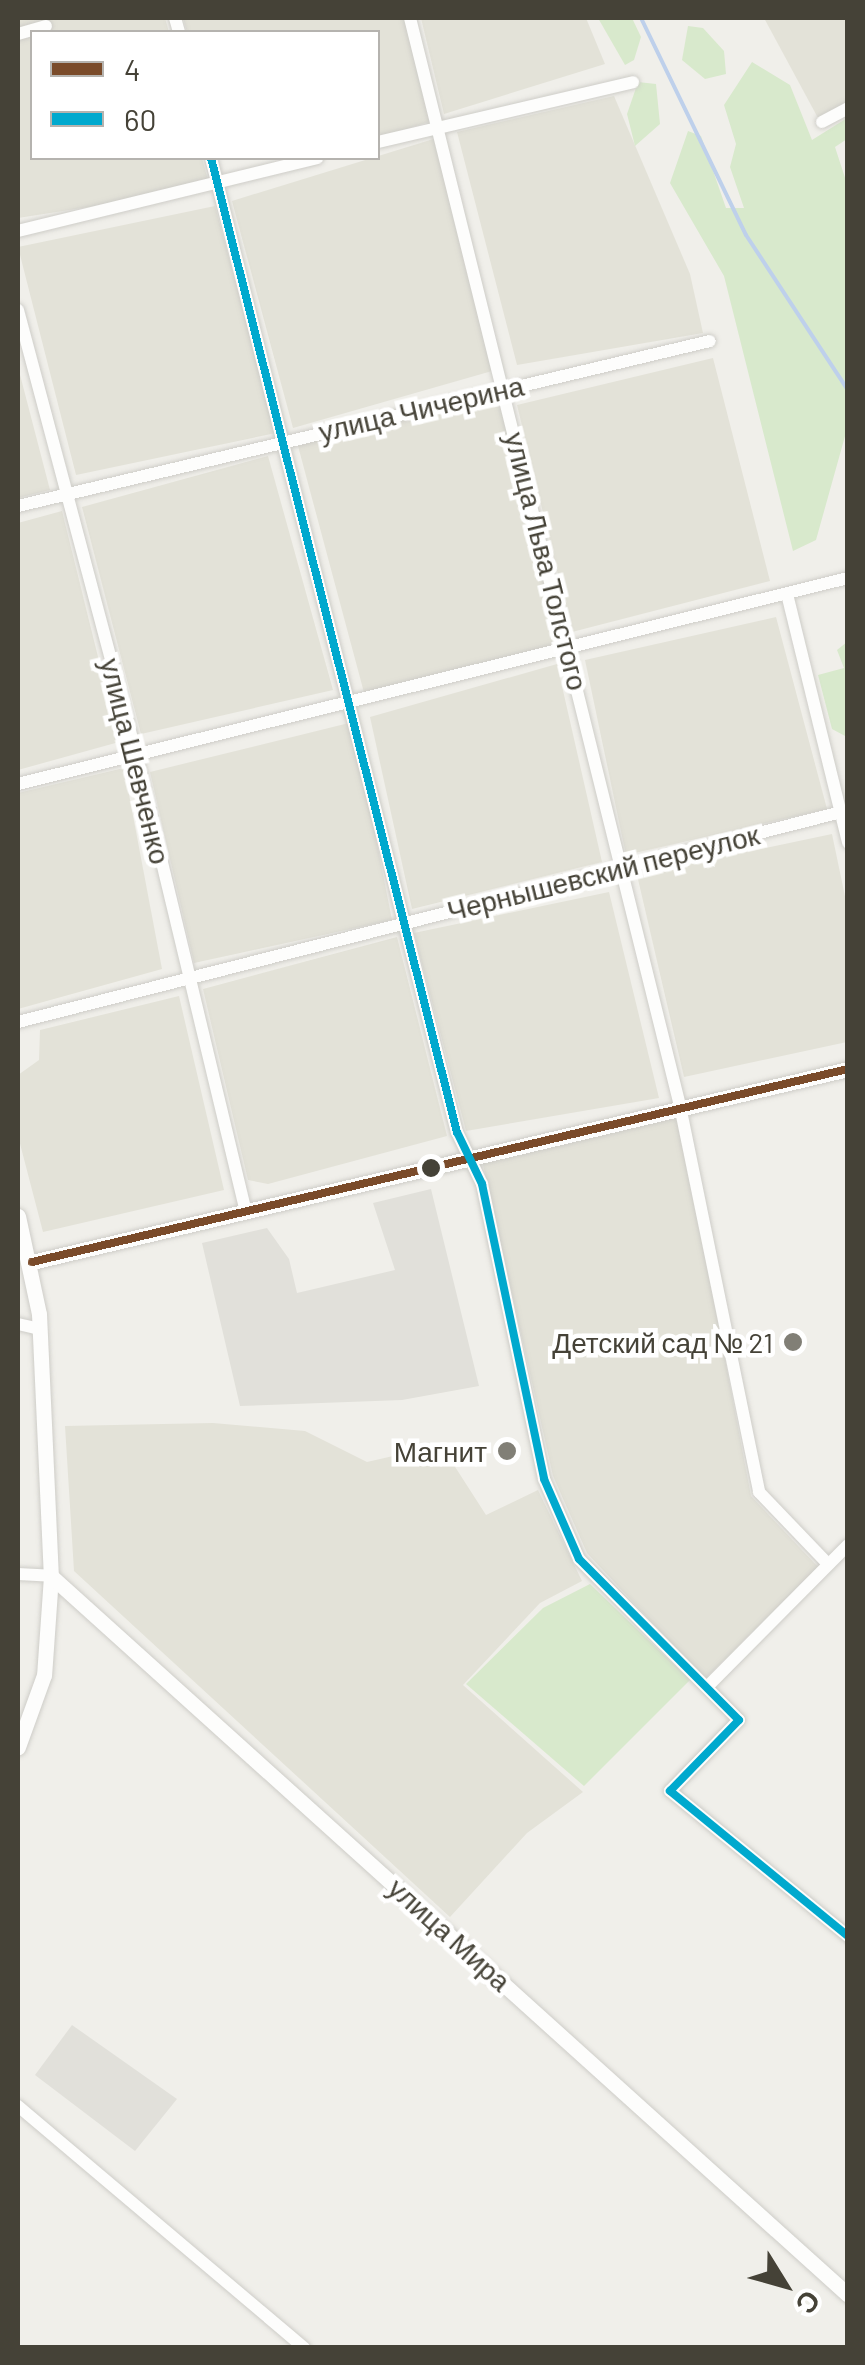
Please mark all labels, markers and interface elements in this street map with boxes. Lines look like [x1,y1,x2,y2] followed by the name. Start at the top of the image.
[30,30,380,160] legend
[124,51,141,87] text: 4
[124,101,156,137] text: 60
[315,368,527,448] street label: улица Чичерина
[499,429,595,693] street label: улица Льва Толстого
[94,654,178,868] street label: улица Шевченко
[443,817,763,927] street label: Чернышевский переулок
[421,1158,441,1178] unlabelled marker
[552,1325,773,1359] place label: Детский сад № 21
[782,1331,804,1353] marker: Детский сад № 21
[394,1434,487,1468] place label: Магнит
[496,1440,518,1462] marker: Магнит
[382,1870,518,1998] street label: улица Мира
[735,2235,835,2335] north arrow
[789,2285,829,2321] text: С

